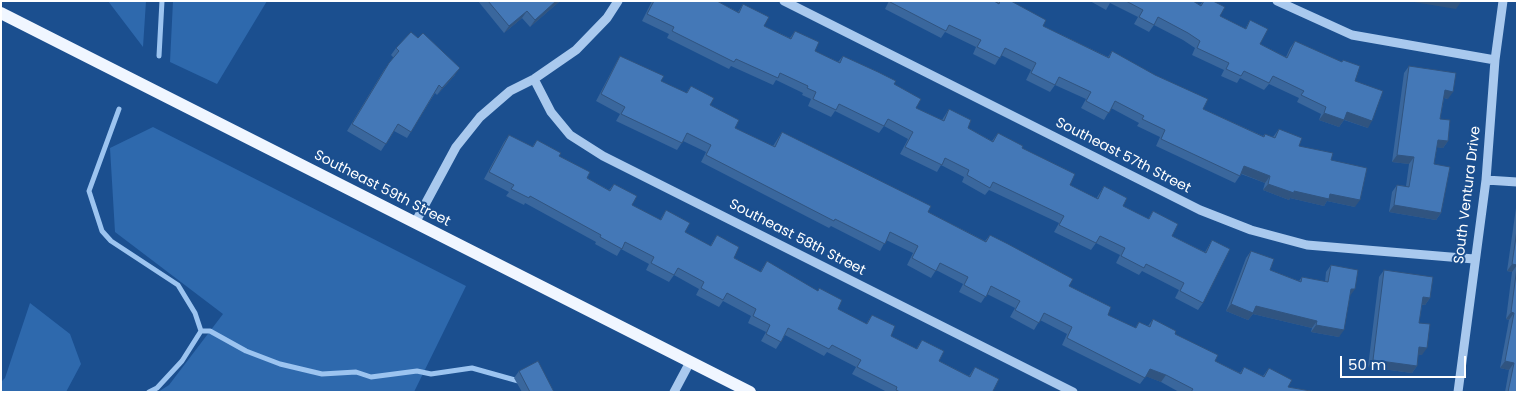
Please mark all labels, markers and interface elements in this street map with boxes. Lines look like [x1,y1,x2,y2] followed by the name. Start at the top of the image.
[1052,115,1194,197] street label: Southeast 57th Street
[1451,125,1485,265] street label: South Ventura Drive
[311,147,453,231] street label: Southeast 59th Street
[726,196,868,280] street label: Southeast 58th Street
[1343,346,1469,378] scale bar
[1348,354,1386,375] text: 50 m

